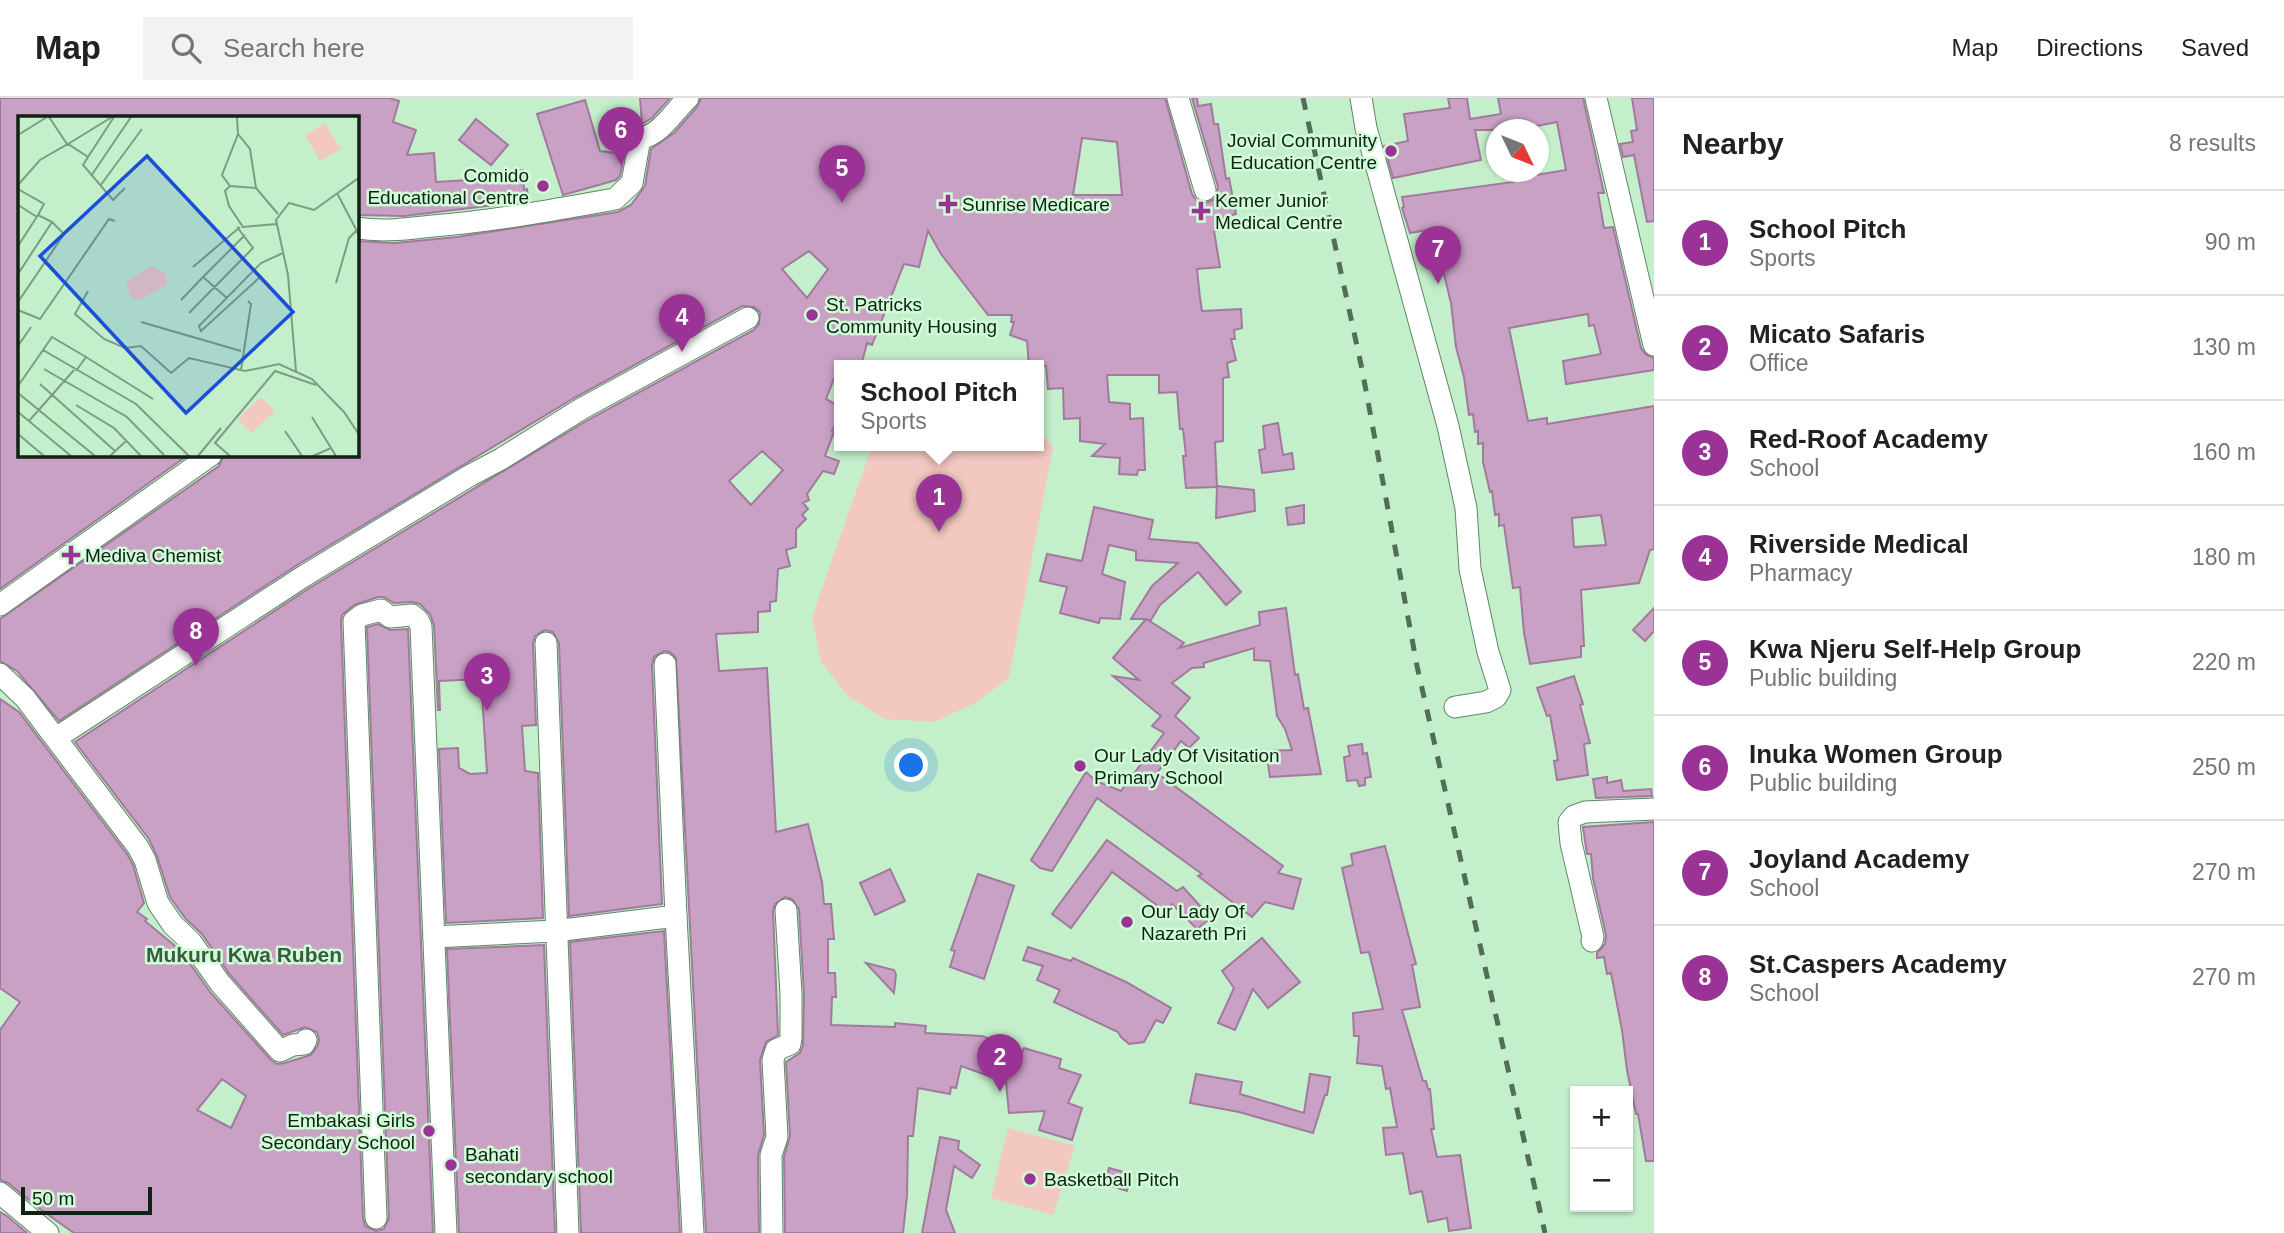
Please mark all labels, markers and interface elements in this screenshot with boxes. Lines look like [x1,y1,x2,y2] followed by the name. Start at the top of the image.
[143,17,633,80] search box
[35,29,101,66] text: Map
[167,29,205,67] icon: search
[223,33,365,63] text: Search here
[1952,34,1998,61] text: Map
[2036,34,2143,61] text: Directions
[2181,34,2249,61] text: Saved
[598,107,644,165] pin: 6
[18,116,359,457] inset map
[1486,119,1549,182] north arrow
[1682,127,1784,160] text: Nearby
[1227,130,1377,173] place label: Jovial Community Education Centre
[2169,130,2256,156] text: 8 results
[1383,143,1399,159] marker: Jovial Community Education Centre
[819,145,865,203] pin: 5
[367,165,529,208] place label: Comido Educational Centre
[535,178,551,194] marker: Comido Educational Centre
[1215,190,1343,233] place label: Kemer Junior Medical Centre
[962,194,1110,215] place label: Sunrise Medicare
[940,196,956,212] marker: Sunrise Medicare
[1193,203,1209,219] marker: Kemer Junior Medical Centre
[1749,214,1906,244] text: School Pitch
[1415,226,1461,284] pin: 7
[1699,229,1711,255] text: 1
[2205,229,2256,255] text: 90 m
[1749,245,1815,271] text: Sports
[659,294,705,352] pin: 4
[826,294,997,337] place label: St. Patricks Community Housing
[804,307,820,323] marker: St. Patricks Community Housing
[1749,319,1925,349] text: Micato Safaris
[1699,334,1711,360] text: 2
[2192,334,2256,360] text: 130 m
[1749,350,1809,376] text: Office
[834,360,1044,451] popup
[860,377,1018,407] text: School Pitch
[860,408,927,434] text: Sports
[1749,424,1988,454] text: Red-Roof Academy
[1699,439,1711,465] text: 3
[2192,439,2256,465] text: 160 m
[1749,455,1819,481] text: School
[916,474,962,532] pin: 1
[1749,529,1969,559] text: Riverside Medical
[1699,544,1711,570] text: 4
[2192,544,2256,570] text: 180 m
[85,545,222,566] place label: Mediva Chemist
[63,547,79,563] marker: Mediva Chemist
[1749,560,1853,586] text: Pharmacy
[173,608,219,666] pin: 8
[1749,634,2081,664] text: Kwa Njeru Self-Help Group
[1699,649,1711,675] text: 5
[2192,649,2256,675] text: 220 m
[464,653,510,711] pin: 3
[1749,665,1897,691] text: Public building
[1749,739,2003,769] text: Inuka Women Group
[1094,745,1280,788] place label: Our Lady Of Visitation Primary School
[894,748,928,782] your location
[1699,754,1711,780] text: 6
[2192,754,2256,780] text: 250 m
[1072,758,1088,774] marker: Our Lady Of Visitation Primary School
[1749,770,1897,796] text: Public building
[1749,844,1969,874] text: Joyland Academy
[1699,859,1711,885] text: 7
[2192,859,2256,885] text: 270 m
[1749,875,1819,901] text: School
[1141,901,1247,944] place label: Our Lady Of Nazareth Pri
[1119,914,1135,930] marker: Our Lady Of Nazareth Pri
[146,943,342,966] district label: Mukuru Kwa Ruben
[1749,949,2007,979] text: St.Caspers Academy
[1699,964,1711,990] text: 8
[2192,964,2256,990] text: 270 m
[1749,980,1819,1006] text: School
[977,1034,1023,1092] pin: 2
[1570,1086,1633,1212] map controls
[1570,1086,1633,1149] button: +
[261,1110,415,1153] place label: Embakasi Girls Secondary School
[421,1123,437,1139] marker: Embakasi Girls Secondary School
[465,1144,613,1187] place label: Bahati secondary school
[1570,1149,1633,1212] button: −
[443,1157,459,1173] marker: Bahati secondary school
[1044,1169,1179,1190] place label: Basketball Pitch
[1022,1171,1038,1187] marker: Basketball Pitch
[21,1184,152,1216] scale bar
[32,1188,74,1209] text: 50 m

